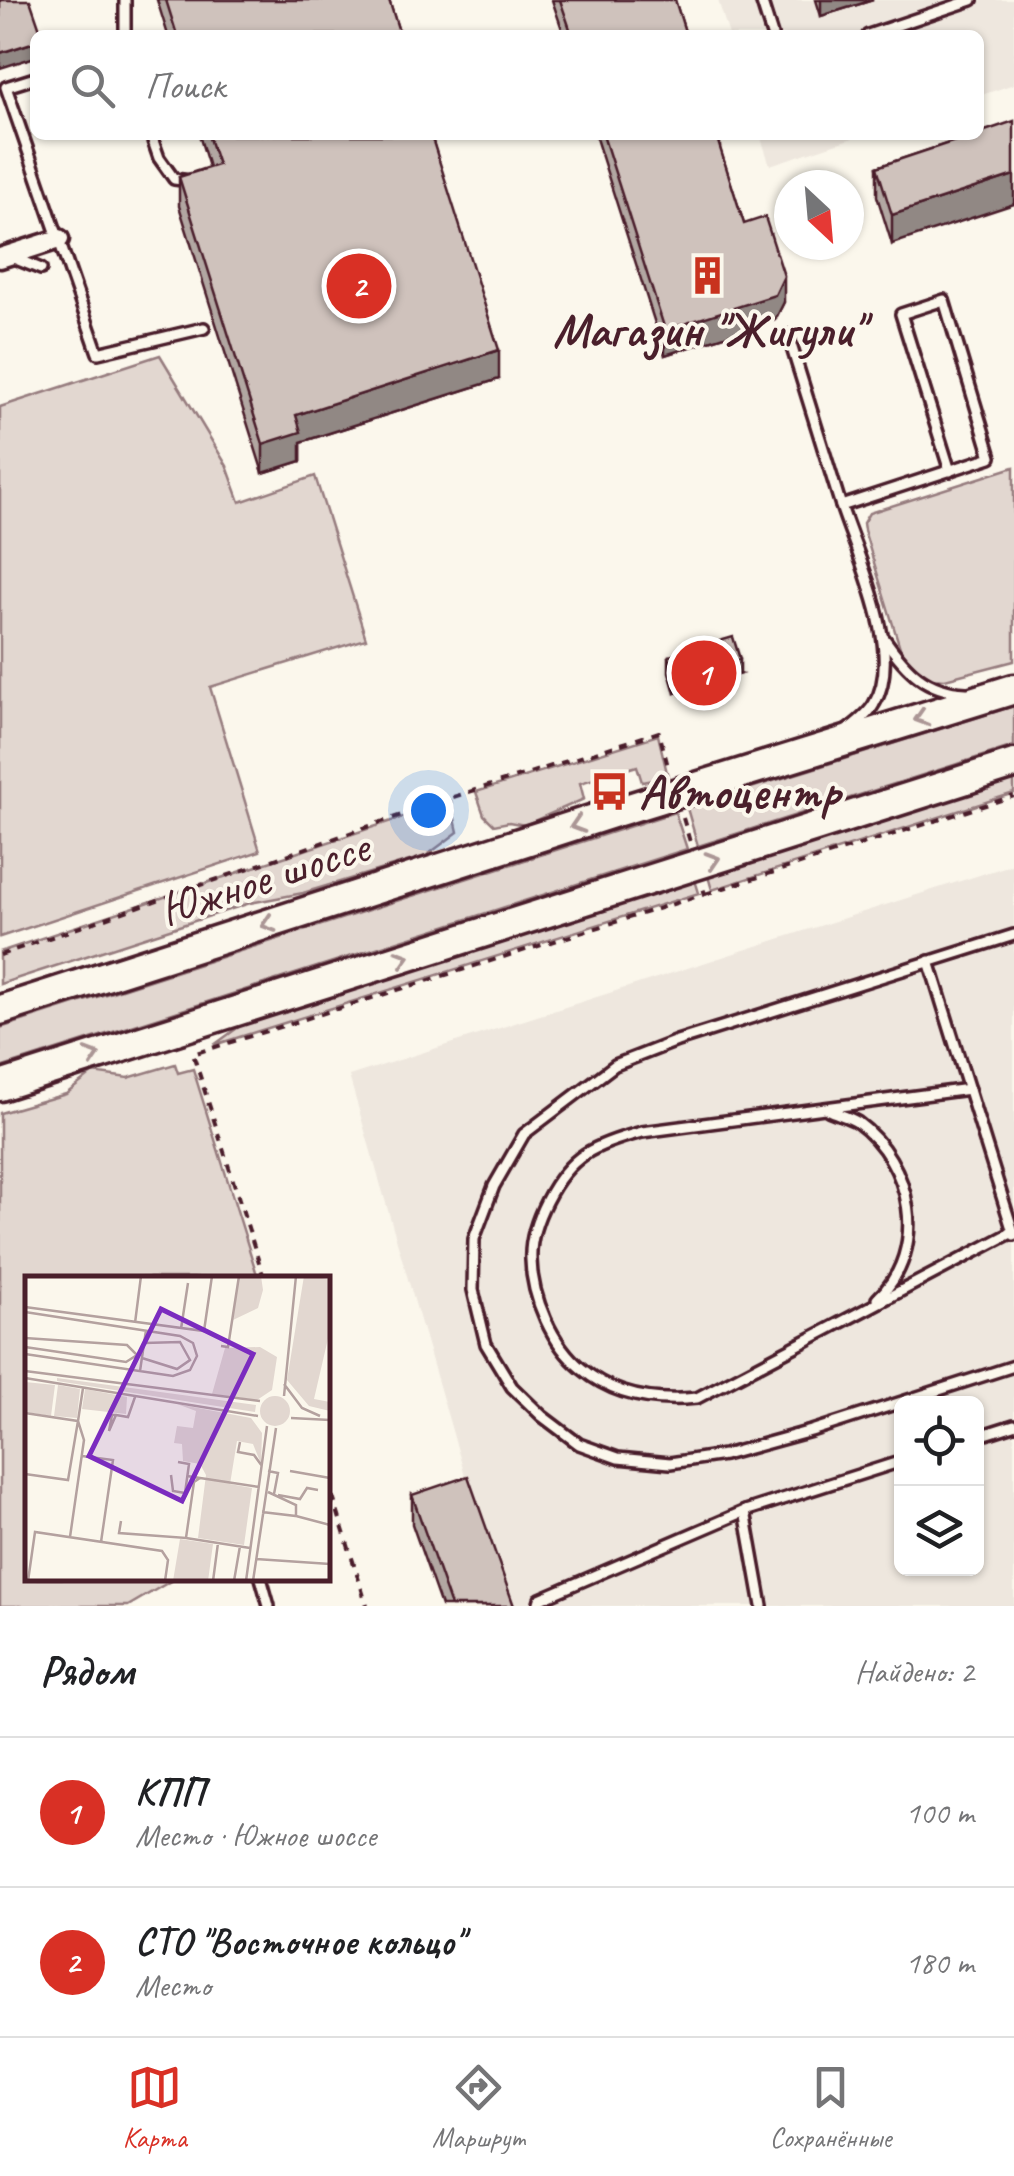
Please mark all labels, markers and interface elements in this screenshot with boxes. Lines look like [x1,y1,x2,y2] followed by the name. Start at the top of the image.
[30,30,984,140] search box
[65,58,120,113] icon: search
[145,62,225,109] text: Поиск
[774,170,864,260] north arrow
[326,248,392,324] pin: 2
[687,254,729,296] building icon: Магазин "Жигули"
[553,300,874,361] place label: Магазин "Жигули"
[672,636,736,710] pin: 1
[913,706,930,727] one-way arrow
[639,762,843,822] place label: Автоцентр
[588,771,630,813] bus stop icon: Автоцентр
[403,785,454,836] your location
[570,813,587,833] one-way arrow
[152,815,379,940] street label: Южное шоссе
[703,851,720,872] one-way arrow
[260,912,277,933] one-way arrow
[393,949,410,970] one-way arrow
[84,1047,101,1068] one-way arrow
[25,1276,330,1581] inset map
[894,1396,984,1576] map controls
[894,1396,984,1486] button: locate
[894,1486,984,1576] button: layers
[40,1645,134,1698] text: Рядом
[855,1651,974,1692] text: Найдено: 2
[135,1768,205,1815] text: КПП
[65,1792,80,1833] text: 1
[905,1792,974,1833] text: 100 m
[135,1815,376,1856] text: Место · Южное шоссе
[135,1918,463,1965] text: СТО "Восточное кольцо"
[65,1942,80,1983] text: 2
[905,1942,974,1983] text: 180 m
[135,1965,211,2006] text: Место
[123,2060,187,2155] tab: Карта
[432,2060,524,2155] tab: Маршрут
[770,2060,891,2155] tab: Сохранённые

